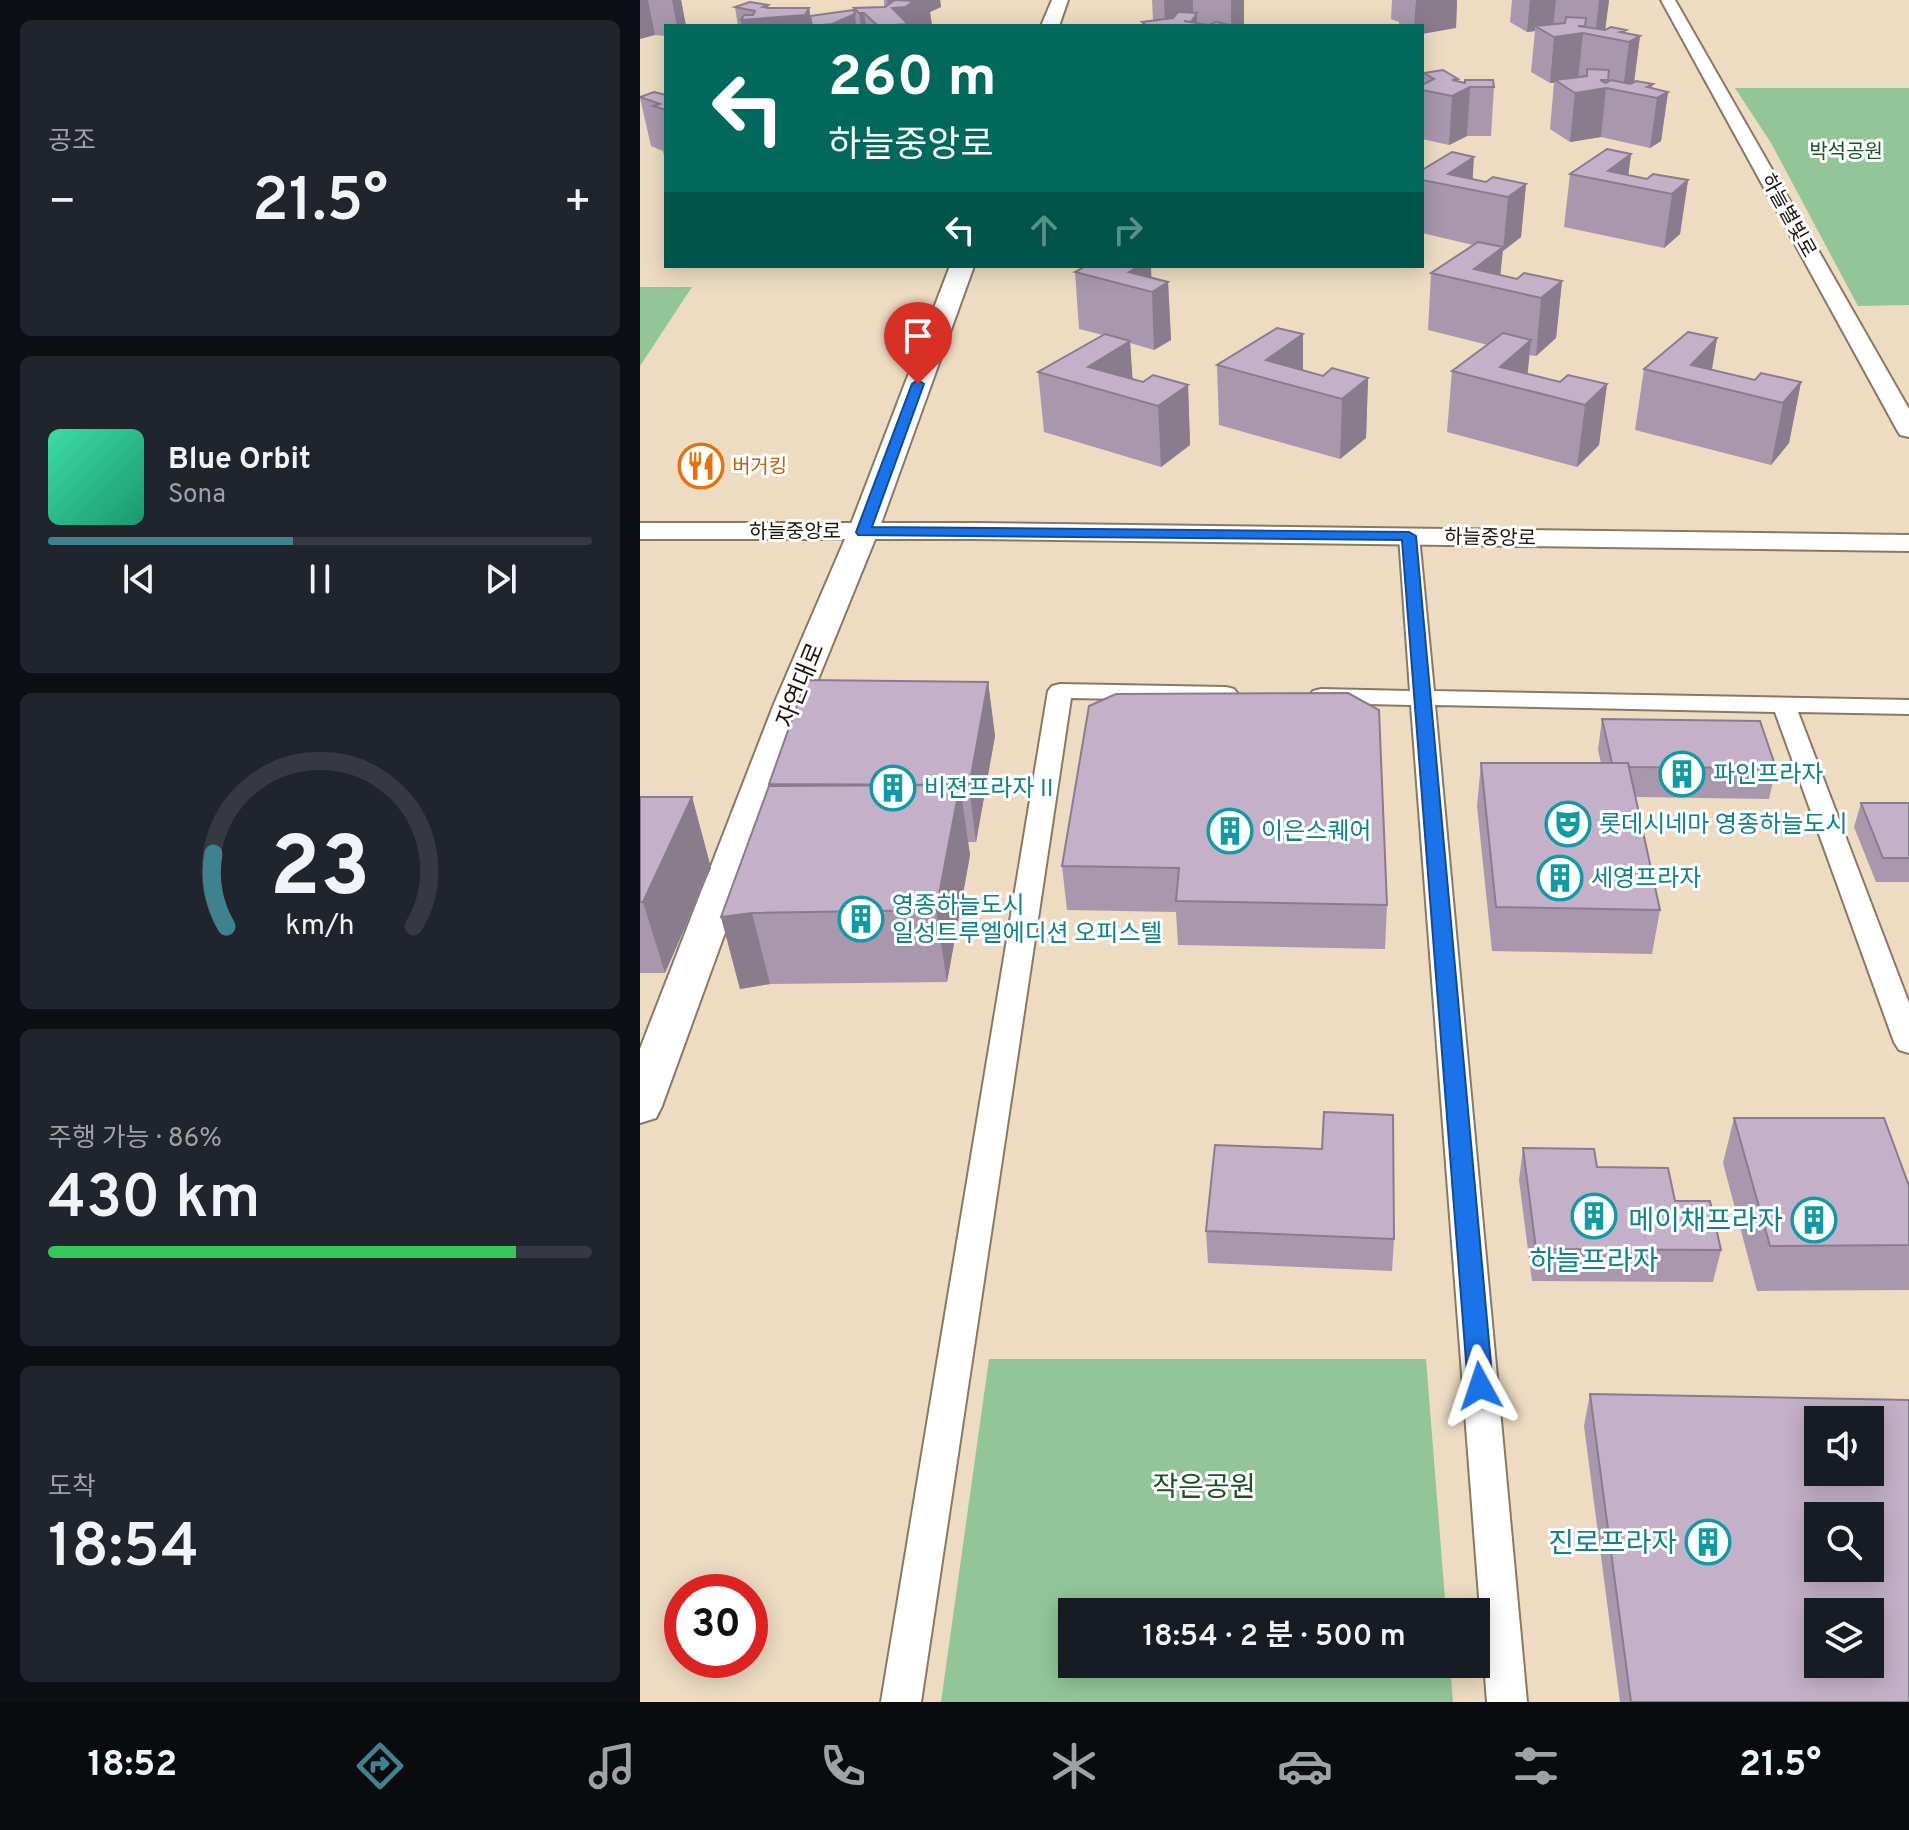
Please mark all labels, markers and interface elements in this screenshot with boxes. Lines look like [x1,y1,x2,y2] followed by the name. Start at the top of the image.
[828,45,997,115] text: 260 m
[696,56,800,160] icon: left
[828,124,994,170] text: 하늘중앙로
[48,126,96,159] text: 공조
[1809,140,1883,166] park label: 박석공원
[252,166,388,242] text: 21.5°
[1754,169,1821,263] street label: 하늘별빛로
[48,176,76,232] text: −
[564,176,592,232] text: +
[938,208,982,252] icon: left
[1022,208,1066,252] icon: ahead
[1106,208,1150,252] icon: right
[884,302,952,384] pin
[896,314,940,358] icon: arrive
[168,442,311,479] text: Blue Orbit
[677,442,725,490] restaurant icon: 버거킹
[732,455,787,481] place label: 버거킹
[168,479,226,512] text: Sona
[749,520,841,546] street label: 하늘중앙로
[1444,525,1536,553] street label: 하늘중앙로
[117,557,161,601] icon: previous
[298,557,342,601] icon: pause
[479,557,523,601] icon: next
[771,639,832,732] street label: 자연대로
[1658,750,1706,798] building icon: 파인프라자
[1713,761,1823,791] place label: 파인프라자
[869,764,917,812] building icon: 비젼프라자 II
[924,775,1054,805] place label: 비젼프라자 II
[1544,800,1592,848] theatre icon: 롯데시네마 영종하늘도시
[1206,807,1254,855] building icon: 이은스퀘어
[1599,811,1848,841] place label: 롯데시네마 영종하늘도시
[1261,818,1371,848] place label: 이은스퀘어
[270,820,370,925] text: 23
[1536,854,1584,902] building icon: 세영프라자
[1591,865,1701,895] place label: 세영프라자
[892,892,1163,950] place label: 영종하늘도시 일성트루엘에디션 오피스텔
[837,895,885,943] building icon: 영종하늘도시 일성트루엘에디션 오피스텔
[285,909,355,945] text: km/h
[48,1123,222,1156] text: 주행 가능 · 86%
[48,1163,260,1239] text: 430 km
[1570,1192,1618,1240] building icon: 하늘프라자
[1790,1196,1838,1244] building icon: 메이채프라자
[1628,1205,1783,1241] place label: 메이채프라자
[1530,1245,1658,1281] place label: 하늘프라자
[1438,1344,1522,1428] position arrow
[1804,1406,1884,1678] map controls
[1804,1406,1884,1486] button: sound
[1152,1471,1256,1507] park label: 작은공원
[48,1472,96,1505] text: 도착
[1804,1502,1884,1582] button: search
[48,1512,199,1588] text: 18:54
[1684,1518,1732,1566] building icon: 진로프라자
[1548,1527,1677,1563] place label: 진로프라자
[664,1574,768,1678] speed limit sign: 30
[1804,1598,1884,1678] button: layers
[1142,1619,1406,1656] text: 18:54 · 2 분 · 500 m
[352,1738,408,1794] icon: directions
[584,1738,640,1794] icon: music
[815,1738,871,1794] icon: phone
[1046,1738,1102,1794] icon: climate
[1277,1738,1333,1794] icon: car
[1508,1738,1564,1794] icon: filters
[88,1743,177,1789] text: 18:52
[1739,1743,1821,1789] text: 21.5°

